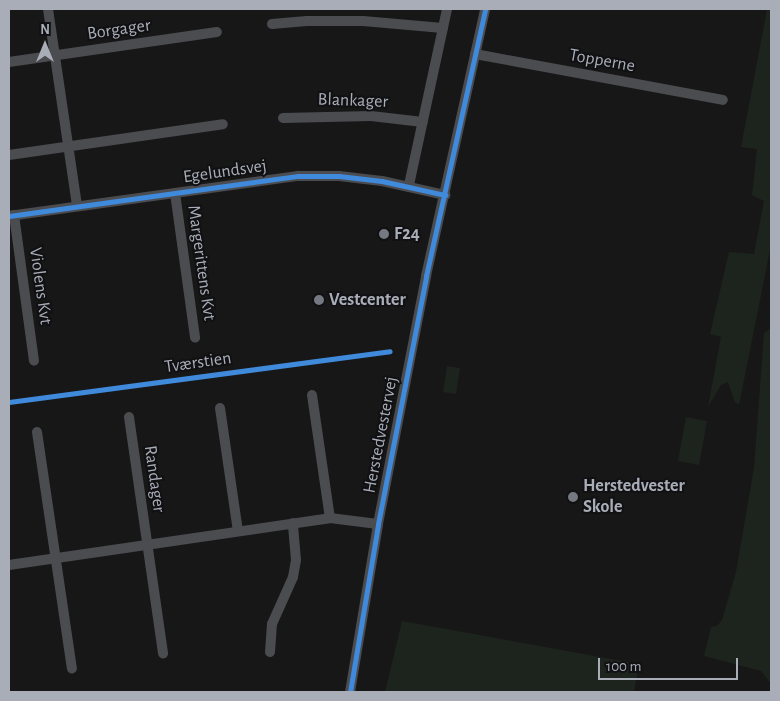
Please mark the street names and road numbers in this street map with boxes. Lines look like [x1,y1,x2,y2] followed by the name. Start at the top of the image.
[86,15,152,45] street label: Borgager
[567,45,637,77] street label: Topperne
[317,89,389,113] street label: Blankager
[182,155,268,189] street label: Egelundsvej
[182,204,220,322] street label: Margerittens Kvt
[24,246,56,326] street label: Violens Kvt
[163,348,233,378] street label: Tværstien
[359,375,403,495] street label: Herstedvestervej
[139,444,169,514] street label: Randager

